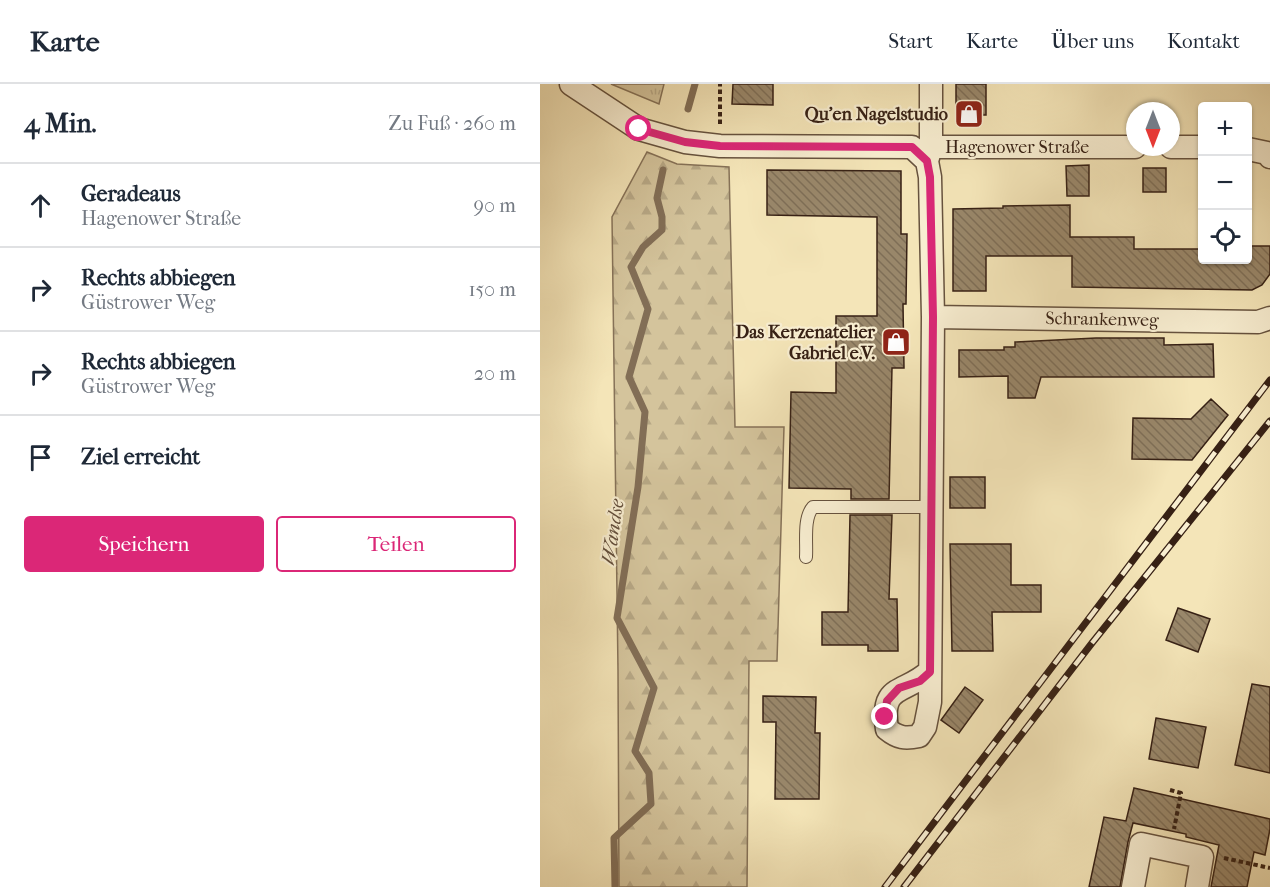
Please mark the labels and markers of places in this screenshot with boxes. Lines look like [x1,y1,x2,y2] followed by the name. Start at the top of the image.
[953,98,985,130] shop icon: Qu’en Nagelstudio
[805,104,948,125] place label: Qu’en Nagelstudio
[735,322,876,364] place label: Das Kerzenatelier Gabriel e.V.
[880,326,912,358] shop icon: Das Kerzenatelier Gabriel e.V.

